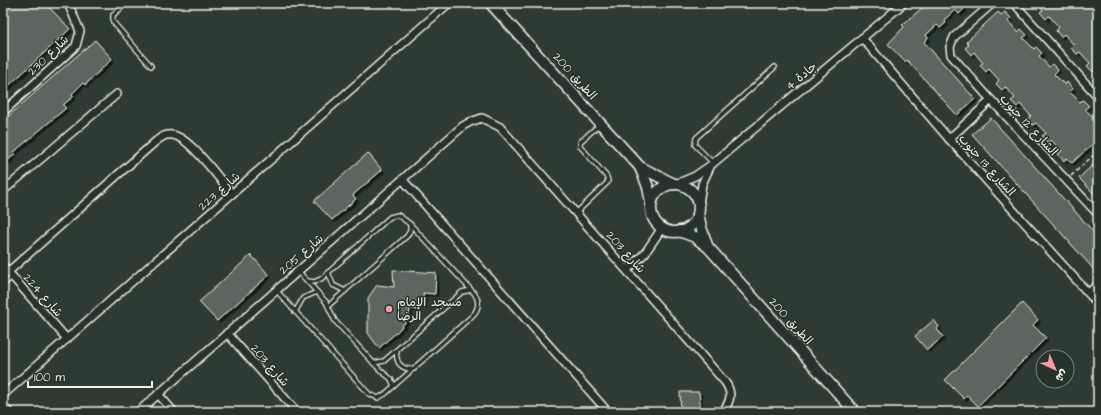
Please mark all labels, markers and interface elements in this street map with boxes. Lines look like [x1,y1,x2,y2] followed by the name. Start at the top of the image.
[24,31,73,79] street label: شارع 230
[549,49,600,104] street label: الطريق 200
[782,58,821,95] street label: جادة 4
[996,91,1062,160] street label: الشارع 12 جنوب
[954,131,1019,200] street label: الشارع 13 جنوب
[195,168,244,214] street label: شارع 223
[602,228,649,277] street label: شارع 203
[275,230,327,278] street label: شارع 205
[19,270,66,321] street label: شارع 224
[397,294,462,325] place label: مسجد الإمام الرضا
[765,294,816,349] street label: الطريق 200
[384,304,394,314] marker: مسجد الإمام الرضا
[246,340,293,390] street label: شارع 203
[1035,349,1075,389] north arrow
[28,363,152,389] scale bar
[1052,366,1071,385] text: ش
[34,369,65,386] text: 100 m

